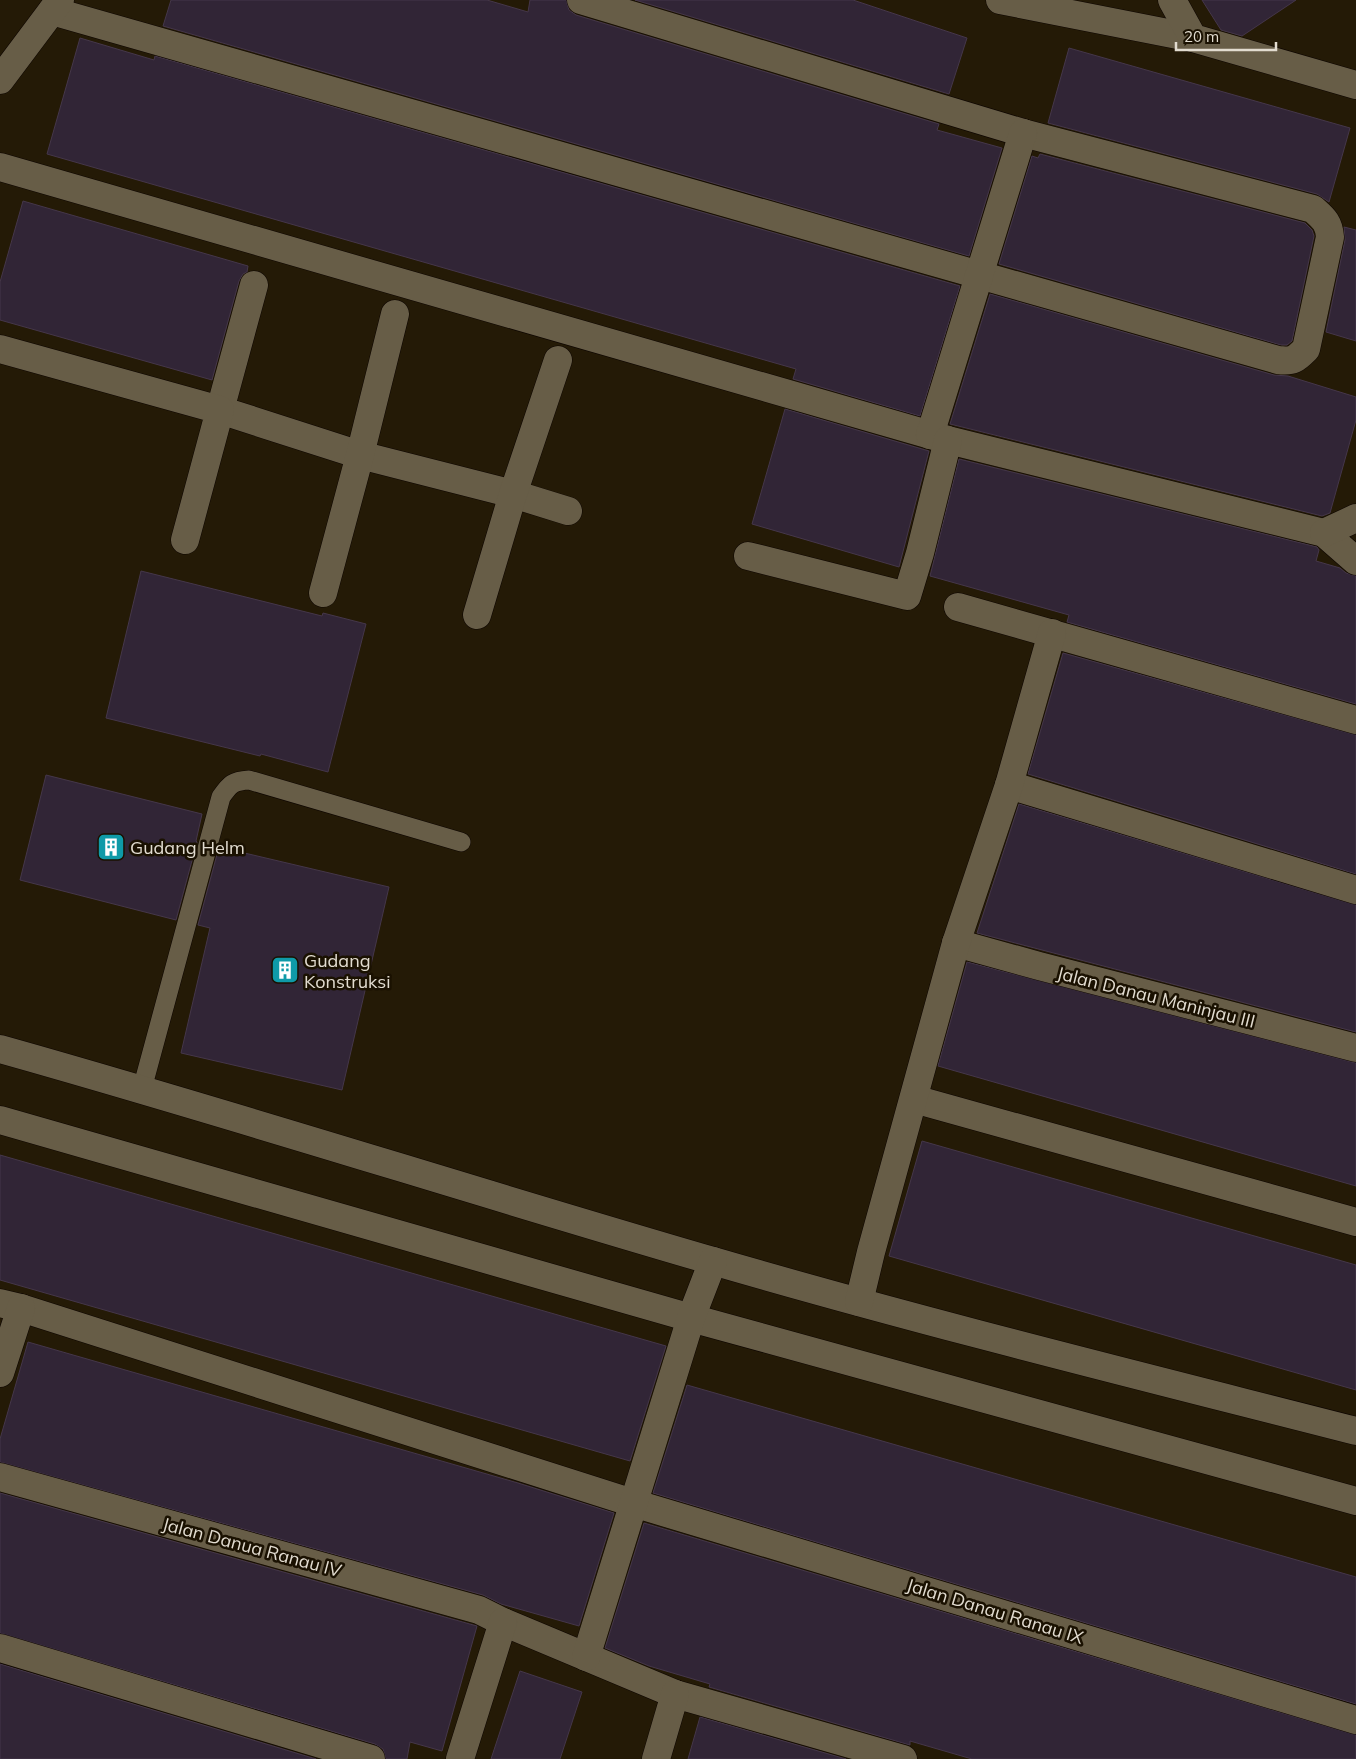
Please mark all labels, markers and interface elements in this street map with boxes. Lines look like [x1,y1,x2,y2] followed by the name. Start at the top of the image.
[1176,20,1276,52] scale bar
[1184,27,1219,46] text: 20 m
[96,832,126,862] building icon: Gudang Helm
[130,836,245,859] place label: Gudang Helm
[304,949,390,993] place label: Gudang Konstruksi
[270,955,300,985] building icon: Gudang Konstruksi
[1054,961,1258,1033] street label: Jalan Danau Maninjau III
[160,1512,345,1582] street label: Jalan Danua Ranau IV
[904,1573,1086,1649] street label: Jalan Danau Ranau IX

